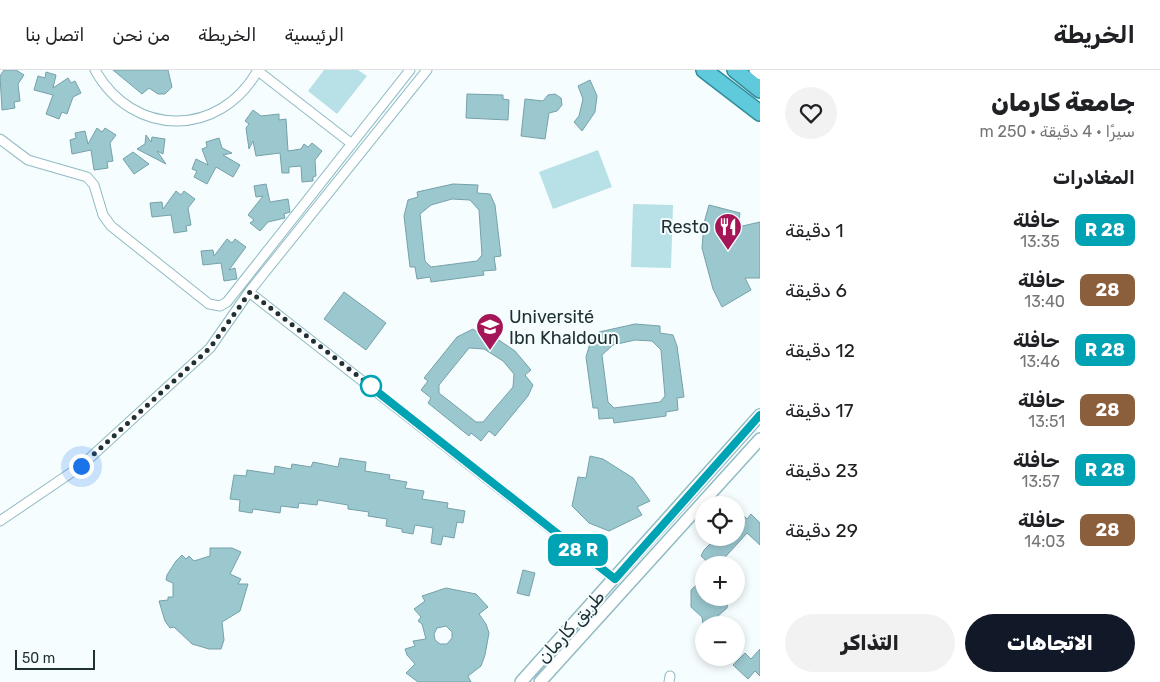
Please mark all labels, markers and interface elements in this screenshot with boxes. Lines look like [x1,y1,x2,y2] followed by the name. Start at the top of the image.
[1054,21,1135,49] text: الخريطة
[25,24,84,46] text: اتصل بنا
[112,24,170,46] text: من نحن
[198,24,256,46] text: الخريطة
[284,24,344,46] text: الرئيسية
[785,87,837,139] button: heart
[991,89,1135,117] text: جامعة كارمان
[979,122,1135,141] text: سيرًا · 4 دقيقة · 250 m
[1053,166,1135,189] text: المغادرات
[1013,209,1060,232] text: حافلة
[713,212,743,251] restaurant icon: Resto
[661,216,709,238] place label: Resto
[785,219,844,242] text: 1 دقيقة
[1085,219,1125,241] text: 28 R
[1020,232,1060,251] text: 13:35
[1018,269,1065,292] text: حافلة
[785,279,847,302] text: 6 دقيقة
[1096,279,1119,301] text: 28
[1024,292,1065,311] text: 13:40
[509,306,619,349] place label: Université Ibn Khaldoun
[475,312,505,351] school or university icon: Université Ibn Khaldoun
[1013,329,1060,352] text: حافلة
[785,339,855,362] text: 12 دقيقة
[1085,339,1125,361] text: 28 R
[1020,352,1060,371] text: 13:46
[360,375,382,397] unlabelled marker
[1018,389,1065,412] text: حافلة
[785,399,853,422] text: 17 دقيقة
[1096,399,1119,421] text: 28
[1028,412,1065,431] text: 13:51
[1013,449,1060,472] text: حافلة
[69,454,94,479] your location
[785,459,858,482] text: 23 دقيقة
[1085,459,1125,481] text: 28 R
[1022,472,1060,491] text: 13:57
[695,496,745,666] map controls
[695,496,745,546] button: locate
[1018,509,1065,532] text: حافلة
[785,519,858,542] text: 29 دقيقة
[1096,519,1119,541] text: 28
[1024,532,1065,551] text: 14:03
[543,534,613,566] line badge: 28 R
[558,539,598,561] text: 28 R
[695,556,745,606] button: +
[532,586,610,668] street label: طريق كارمان
[785,614,955,672] button: التذاكر
[965,614,1135,672] button: الاتجاهات
[695,616,745,666] button: −
[15,647,95,670] scale bar
[22,650,55,667] text: 50 m

